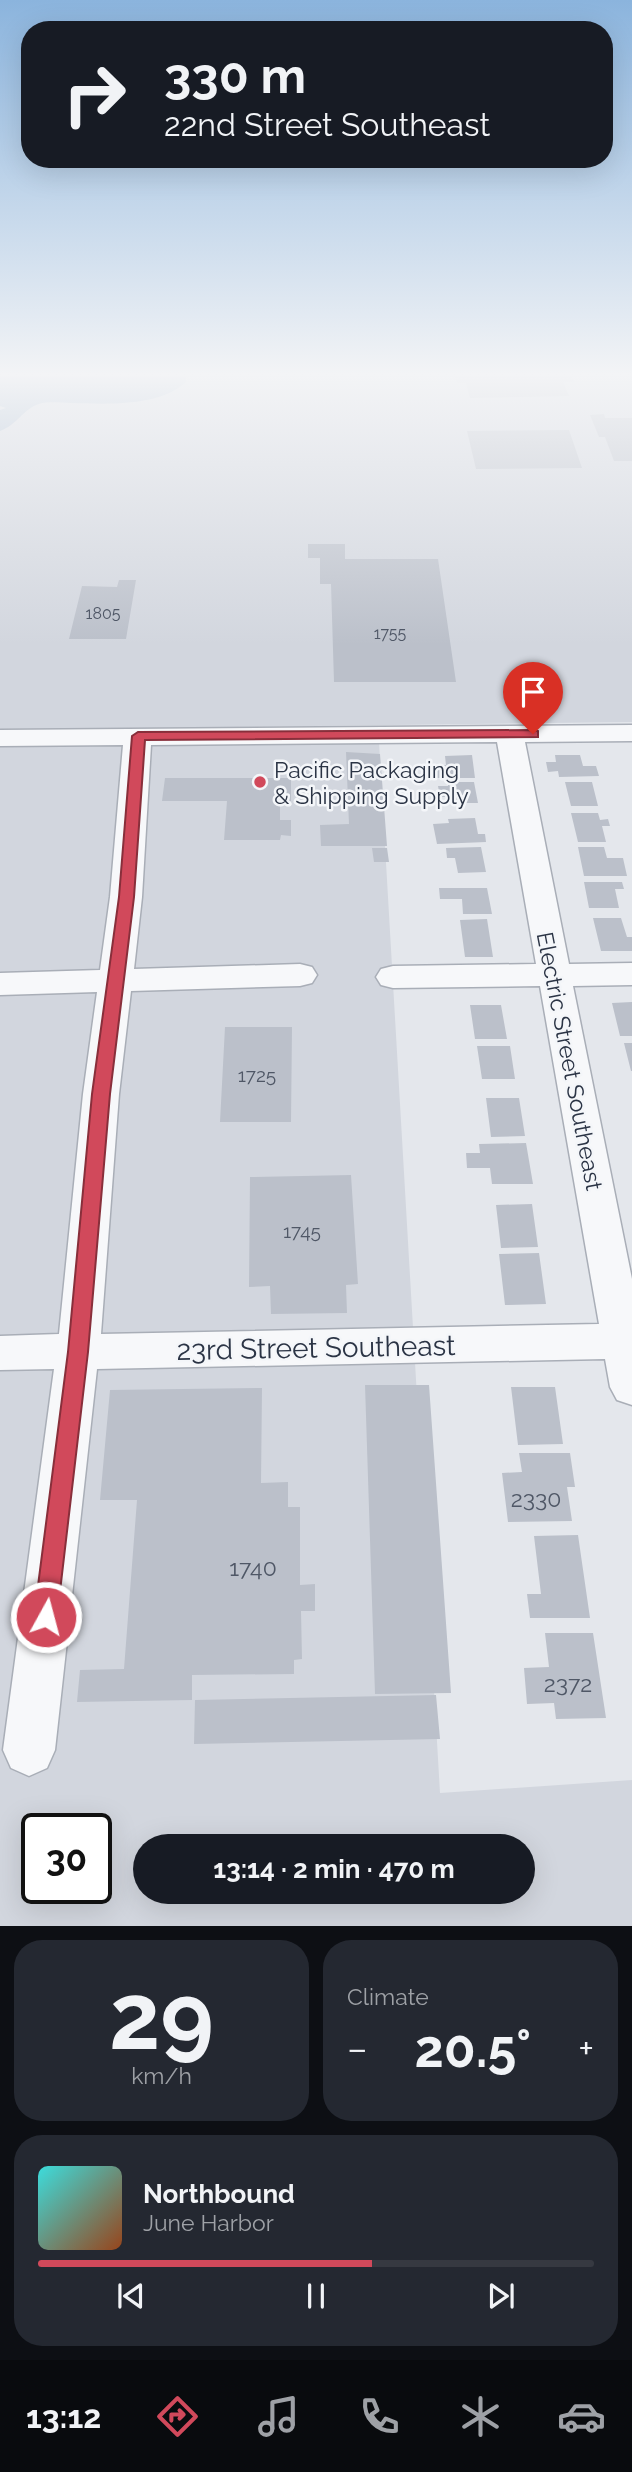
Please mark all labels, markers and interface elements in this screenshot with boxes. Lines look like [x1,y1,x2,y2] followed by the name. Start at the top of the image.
[164,47,306,104] text: 330 m
[49,49,140,140] icon: right
[164,106,490,143] text: 22nd Street Southeast
[86,604,121,623] house number: 1805
[374,624,407,643] house number: 1755
[503,662,563,734] pin
[514,673,552,711] icon: arrive
[274,756,469,809] place label: Pacific Packaging & Shipping Supply
[252,774,268,790] marker: Pacific Packaging & Shipping Supply
[532,930,608,1193] street label: Electric Street Southeast
[238,1064,276,1086] house number: 1725
[283,1220,321,1242] house number: 1745
[176,1329,456,1367] street label: 23rd Street Southeast
[511,1485,561,1512] house number: 2330
[229,1554,277,1581] house number: 1740
[9,1580,83,1654] position arrow
[544,1670,592,1697] house number: 2372
[21,1813,112,1904] speed limit sign: 30
[213,1854,455,1884] text: 13:14 · 2 min · 470 m
[109,1963,214,2070] text: 29
[347,1983,429,2010] text: Climate
[415,2018,531,2079] text: 20.5°
[347,2026,367,2071] text: −
[578,2026,594,2071] text: +
[131,2062,192,2089] text: km/h
[143,2179,295,2209] text: Northbound
[143,2209,274,2236] text: June Harbor
[112,2277,150,2315] icon: previous
[297,2277,335,2315] icon: pause
[482,2277,520,2315] icon: next
[153,2392,202,2441] icon: directions
[254,2392,303,2441] icon: music
[355,2392,404,2441] icon: phone
[456,2392,505,2441] icon: climate
[557,2392,606,2441] icon: car
[26,2398,101,2435] text: 13:12

